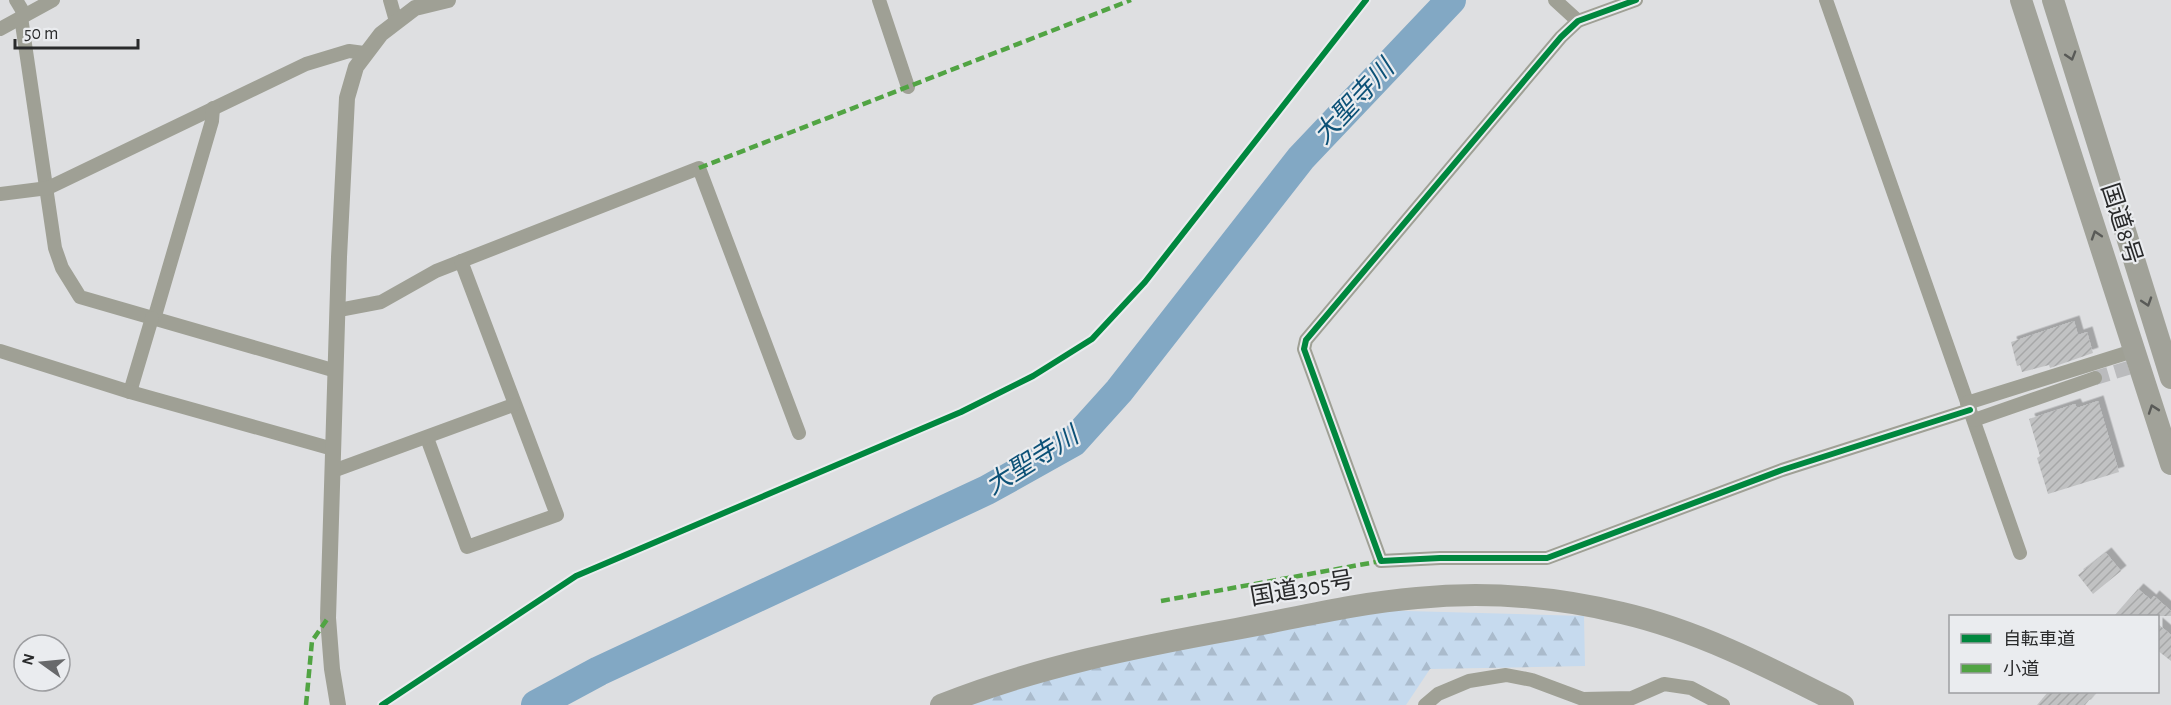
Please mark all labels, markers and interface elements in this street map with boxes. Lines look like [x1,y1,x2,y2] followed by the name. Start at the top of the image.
[15,12,138,50] scale bar
[24,25,58,43] text: 50 m
[2064,50,2076,61] one-way arrow
[1308,52,1401,149] water label: 大聖寺川
[2097,180,2147,267] street label: 国道8号
[2091,230,2103,241] one-way arrow
[2139,296,2152,307] one-way arrow
[2147,404,2160,414] one-way arrow
[980,420,1086,500] water label: 大聖寺川
[1248,566,1356,610] street label: 国道305号
[1949,615,2159,693] legend
[2003,629,2075,649] text: 自転車道
[12,633,72,693] north arrow
[19,652,38,667] text: N
[2003,659,2039,679] text: 小道

